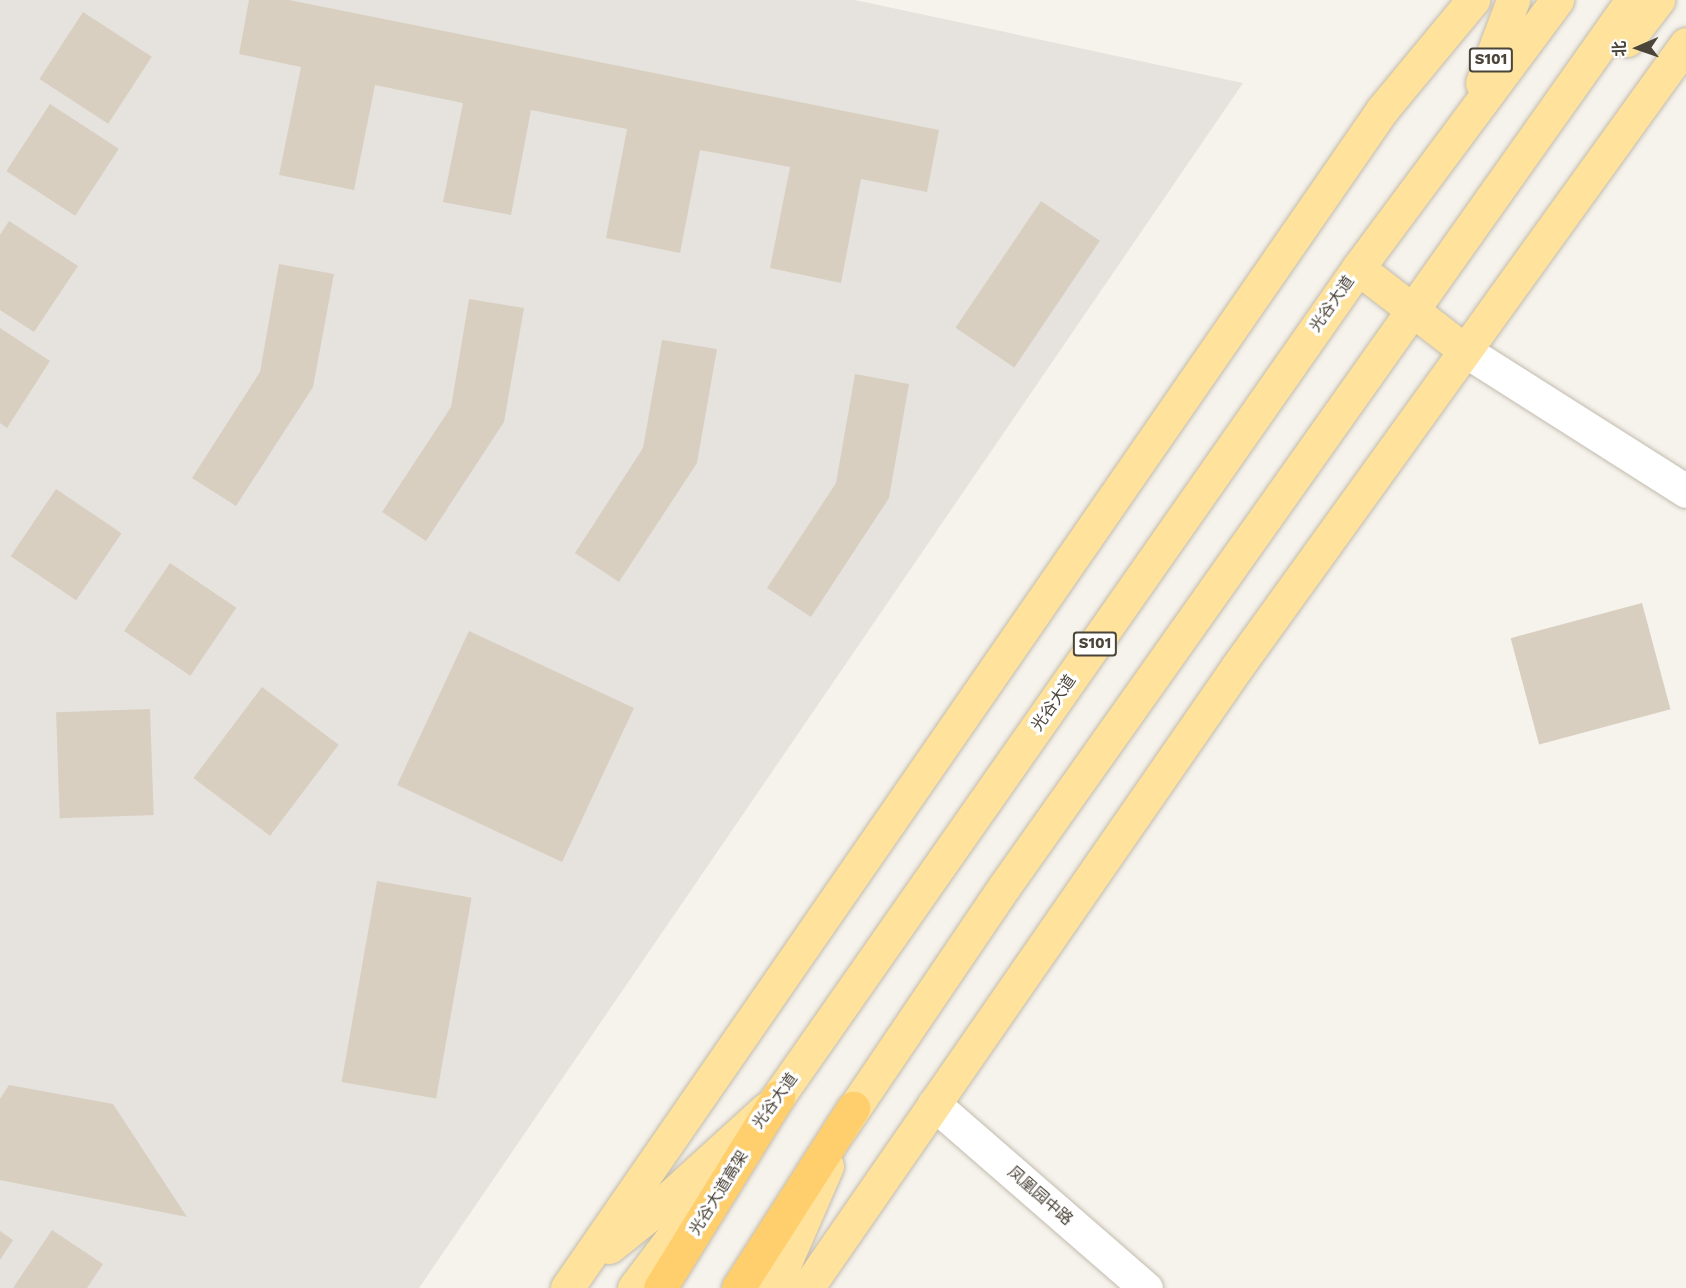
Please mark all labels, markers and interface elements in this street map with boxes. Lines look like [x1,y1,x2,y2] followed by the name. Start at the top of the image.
[1608,18,1668,78] north arrow
[1610,40,1629,57] text: 北
[1468,48,1514,72] road number: S101
[1306,272,1358,336] street label: 光谷大道
[1072,632,1118,656] road number: S101
[1028,671,1080,735] street label: 光谷大道
[748,1069,802,1133] street label: 光谷大道
[685,1147,753,1239] street label: 光谷大道高架
[1004,1163,1076,1229] street label: 凤凰园中路

